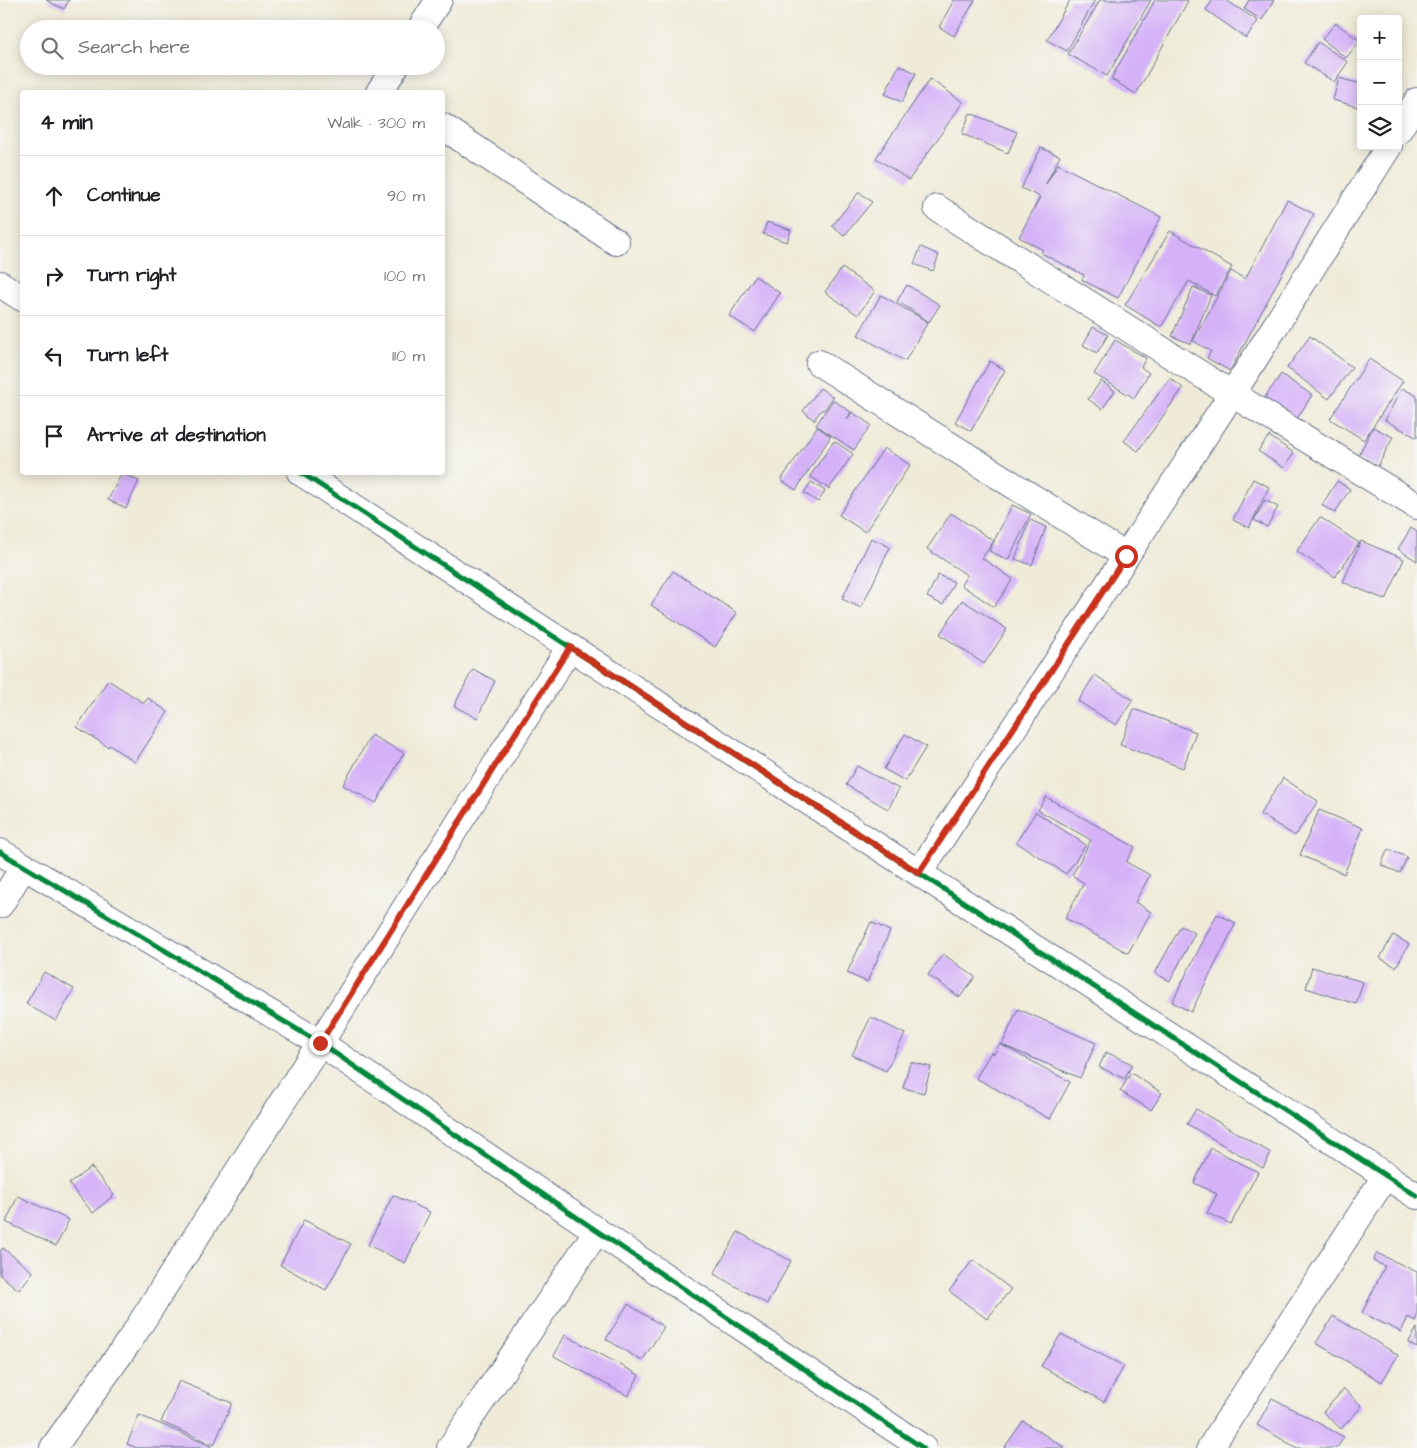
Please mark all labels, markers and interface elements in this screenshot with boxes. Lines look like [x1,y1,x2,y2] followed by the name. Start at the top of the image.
[1357,15,1402,150] map controls
[1357,15,1402,60] button: +
[20,20,445,75] search box
[38,34,66,62] icon: search
[78,34,190,61] text: Search here
[1357,60,1402,105] button: −
[1357,105,1402,150] button: layers
[40,108,93,137] text: 4 min
[327,112,425,134] text: Walk · 300 m
[40,182,68,210] icon: ahead
[87,182,161,209] text: Continue
[387,185,425,207] text: 90 m
[40,262,68,290] icon: right
[87,262,176,289] text: Turn right
[384,265,425,287] text: 100 m
[40,342,68,370] icon: left
[87,342,168,369] text: Turn left
[392,345,425,367] text: 110 m
[40,422,68,450] icon: arrive
[87,422,266,449] text: Arrive at destination
[1115,545,1138,568] route start
[309,1032,332,1055] route end

